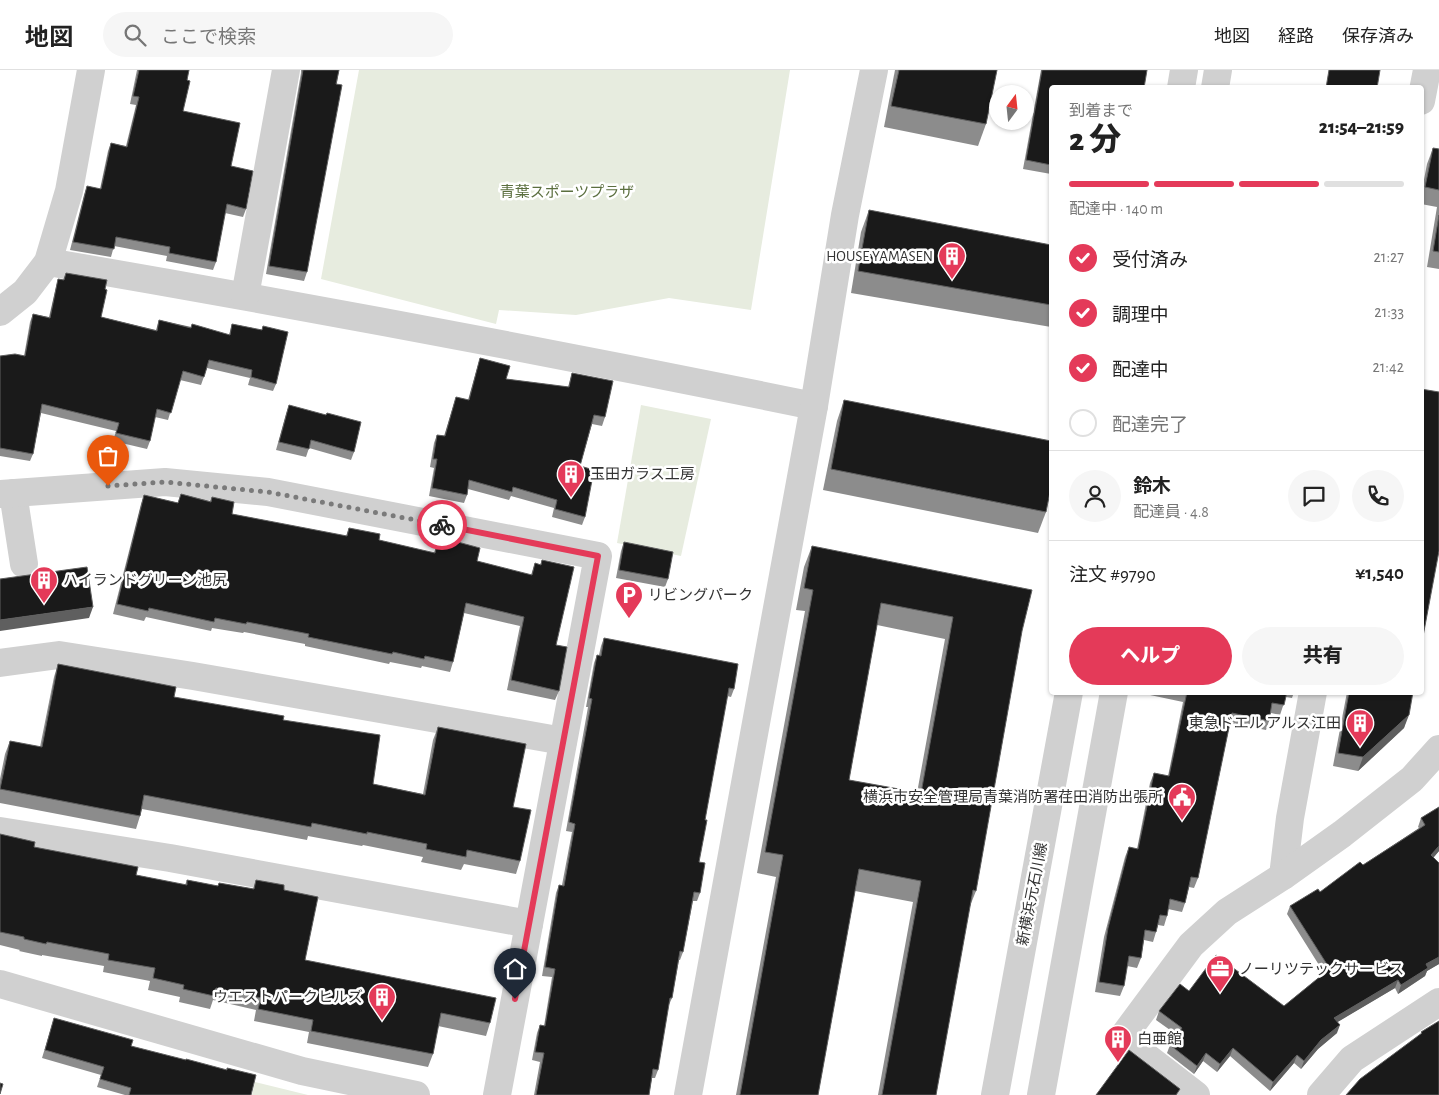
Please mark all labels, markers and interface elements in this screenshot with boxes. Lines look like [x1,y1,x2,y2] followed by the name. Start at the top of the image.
[103,12,453,57] search box
[121,21,149,49] icon: search
[25,26,73,50] text: 地図
[161,28,256,47] text: ここで検索
[1214,28,1250,46] text: 地図
[1278,28,1314,46] text: 経路
[1342,28,1414,46] text: 保存済み
[989,85,1034,130] north arrow
[989,85,1034,130] map controls
[1069,103,1133,119] text: 到着まで
[1319,118,1404,137] text: 21:54–21:59
[1069,124,1121,156] text: 2 分
[500,184,634,200] park label: 青葉スポーツプラザ
[1069,201,1163,217] text: 配達中 · 140 m
[937,241,967,280] building icon: HOUSE YAMASEN
[1069,244,1097,272] icon: check
[826,249,933,264] place label: HOUSE YAMASEN
[1374,249,1404,265] text: 21:27
[1112,251,1188,270] text: 受付済み
[1069,299,1097,327] icon: check
[1374,304,1404,320] text: 21:33
[1112,306,1169,325] text: 調理中
[1069,354,1097,382] icon: check
[1373,359,1404,375] text: 21:42
[1112,361,1169,380] text: 配達中
[1112,416,1188,435] text: 配達完了
[87,435,129,486] pin
[94,442,122,470] icon: bag
[556,459,586,498] building icon: 玉田ガラス工房
[590,466,695,482] place label: 玉田ガラス工房
[1069,470,1121,522] button: person
[1288,470,1340,522] button: chat
[1352,470,1404,522] button: phone
[1133,477,1171,496] text: 鈴木
[417,500,467,550] courier
[1133,504,1209,520] text: 配達員 · 4.8
[428,511,456,539] icon: bike
[1355,564,1404,583] text: ¥1,540
[29,565,59,604] building icon: ハイランドグリーン池尻
[1069,566,1156,585] text: 注文 #9790
[63,572,227,588] place label: ハイランドグリーン池尻
[614,580,644,619] parking icon: リビングパーク
[648,587,753,603] place label: リビングパーク
[1069,627,1232,685] button: ヘルプ
[1242,627,1404,685] button: 共有
[1345,708,1375,747] building icon: 東急ドエル アルス江田
[1189,715,1341,731] place label: 東急ドエル アルス江田
[1167,782,1197,821] public building icon: 横浜市安全管理局青葉消防署荏田消防出張所
[863,789,1163,805] place label: 横浜市安全管理局青葉消防署荏田消防出張所
[1014,841,1050,947] street label: 新横浜元石川線
[494,948,536,999] pin
[1205,954,1235,993] office icon: ノーリツテックサービス
[501,955,529,983] icon: home
[1239,961,1404,977] place label: ノーリツテックサービス
[367,982,397,1021] building icon: ウエストパークヒルズ
[213,989,363,1005] place label: ウエストパークヒルズ
[1103,1024,1133,1063] building icon: 白亜館
[1137,1031,1182,1047] place label: 白亜館

